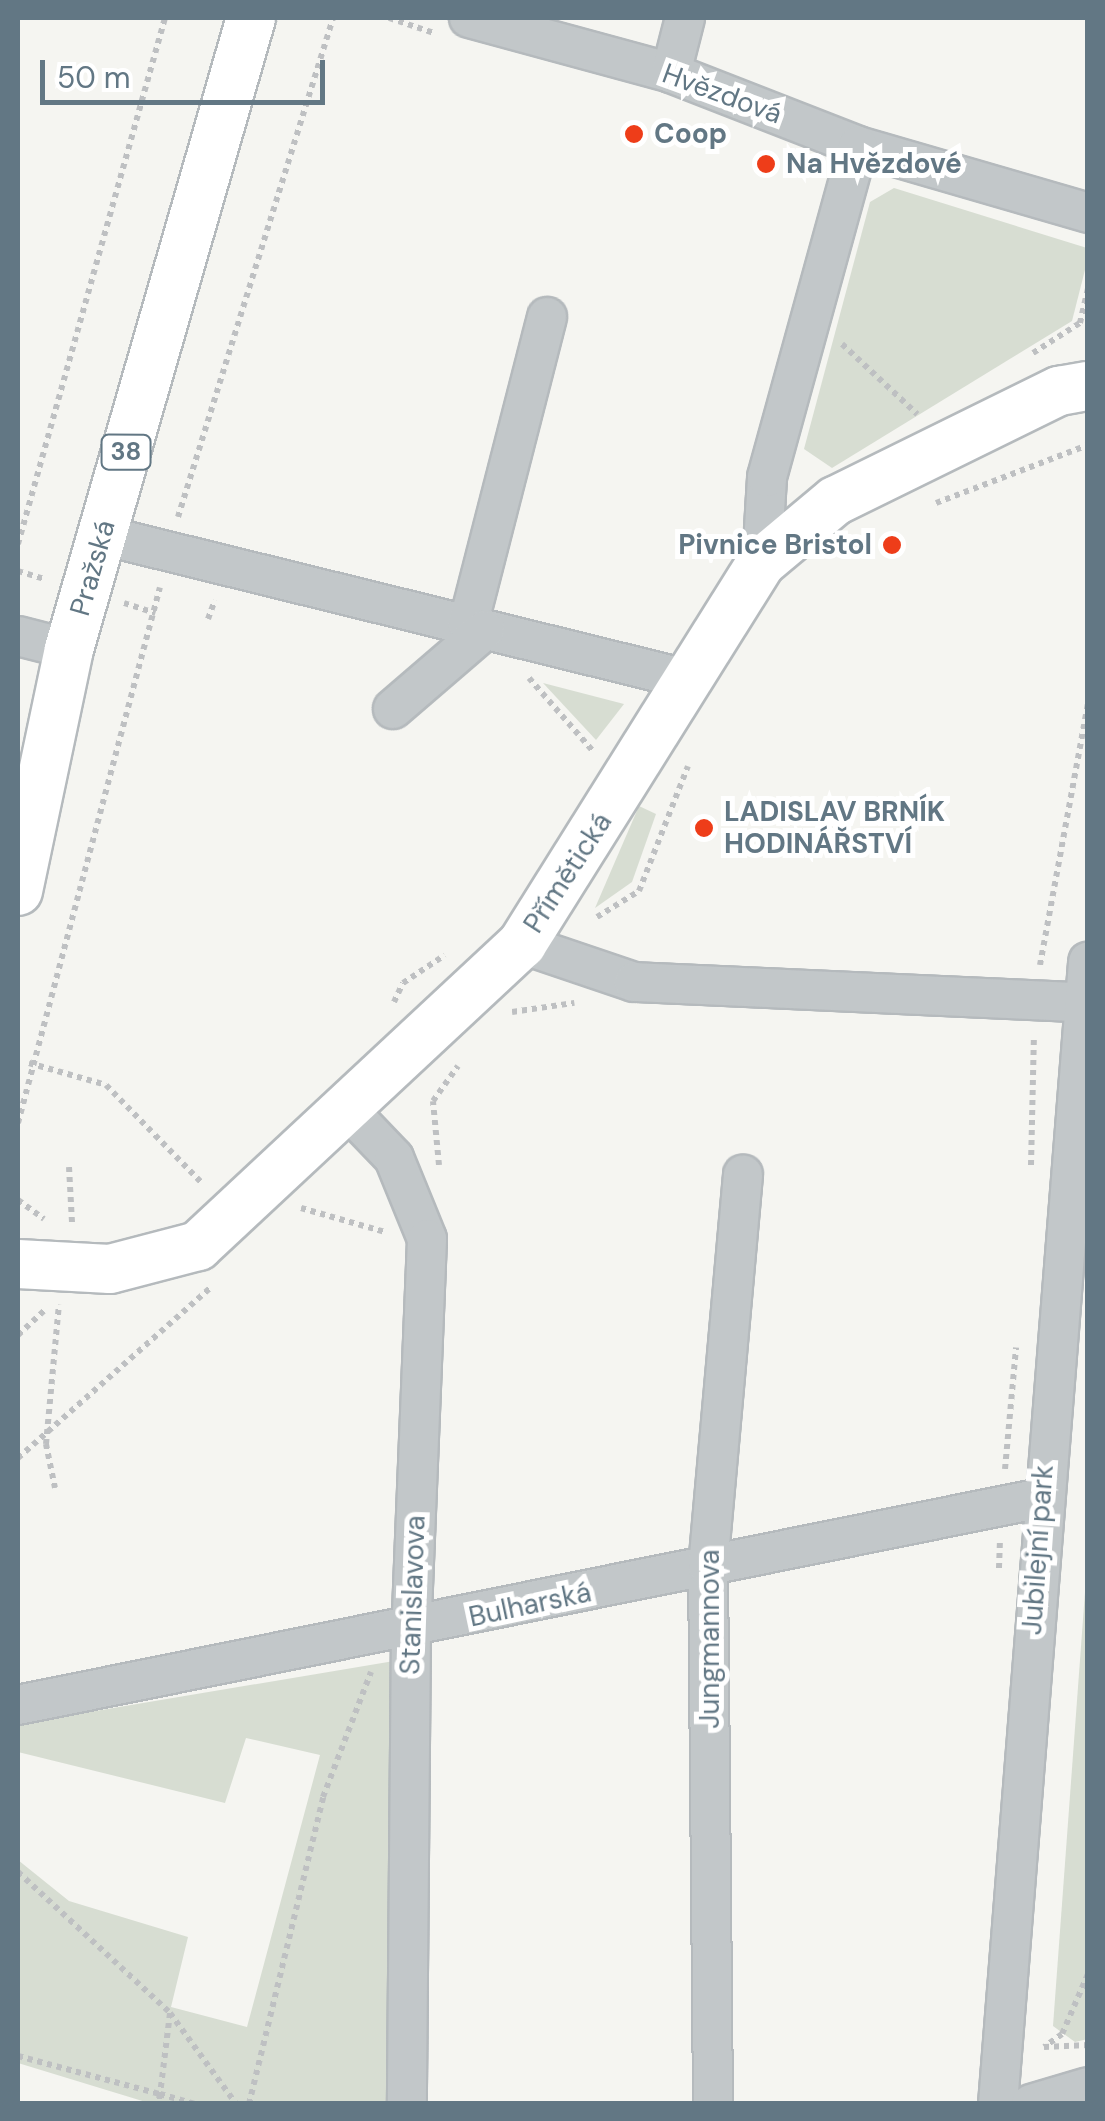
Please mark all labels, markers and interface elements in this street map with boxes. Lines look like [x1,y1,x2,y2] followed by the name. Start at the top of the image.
[45,40,330,102] scale bar
[658,57,786,131] street label: Hvězdová
[57,58,131,97] text: 50 m
[654,117,727,151] place label: Coop
[623,123,645,145] marker: Coop
[786,147,962,181] place label: Na Hvězdové
[755,153,777,175] marker: Na Hvězdové
[98,432,154,472] road number: 38
[63,516,123,620] street label: Pražská
[678,528,872,562] place label: Pivnice Bristol
[881,534,903,556] marker: Pivnice Bristol
[724,795,945,861] place label: LADISLAV BRNÍK HODINÁŘSTVÍ
[517,807,619,939] street label: Přímětická
[693,817,715,839] marker: LADISLAV BRNÍK HODINÁŘSTVÍ
[1015,1464,1061,1636] street label: Jubilejní park
[393,1515,433,1675] street label: Stanislavova
[693,1549,727,1729] street label: Jungmannova
[466,1576,594,1634] street label: Bulharská

